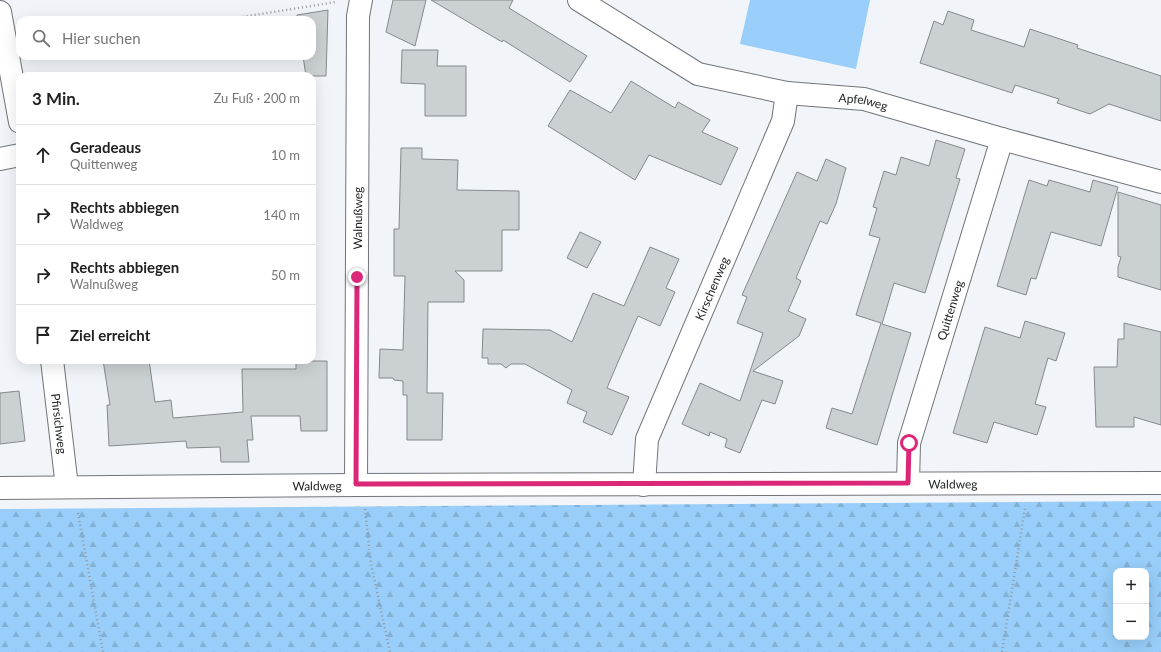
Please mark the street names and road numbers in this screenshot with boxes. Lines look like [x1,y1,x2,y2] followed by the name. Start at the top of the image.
[838,90,890,113] street label: Apfelweg
[350,187,365,249] street label: Walnußweg
[691,254,732,322] street label: Kirschenweg
[933,278,966,342] street label: Quittenweg
[48,392,71,455] street label: Pfirsichweg
[928,476,978,491] street label: Waldweg
[292,478,342,493] street label: Waldweg

